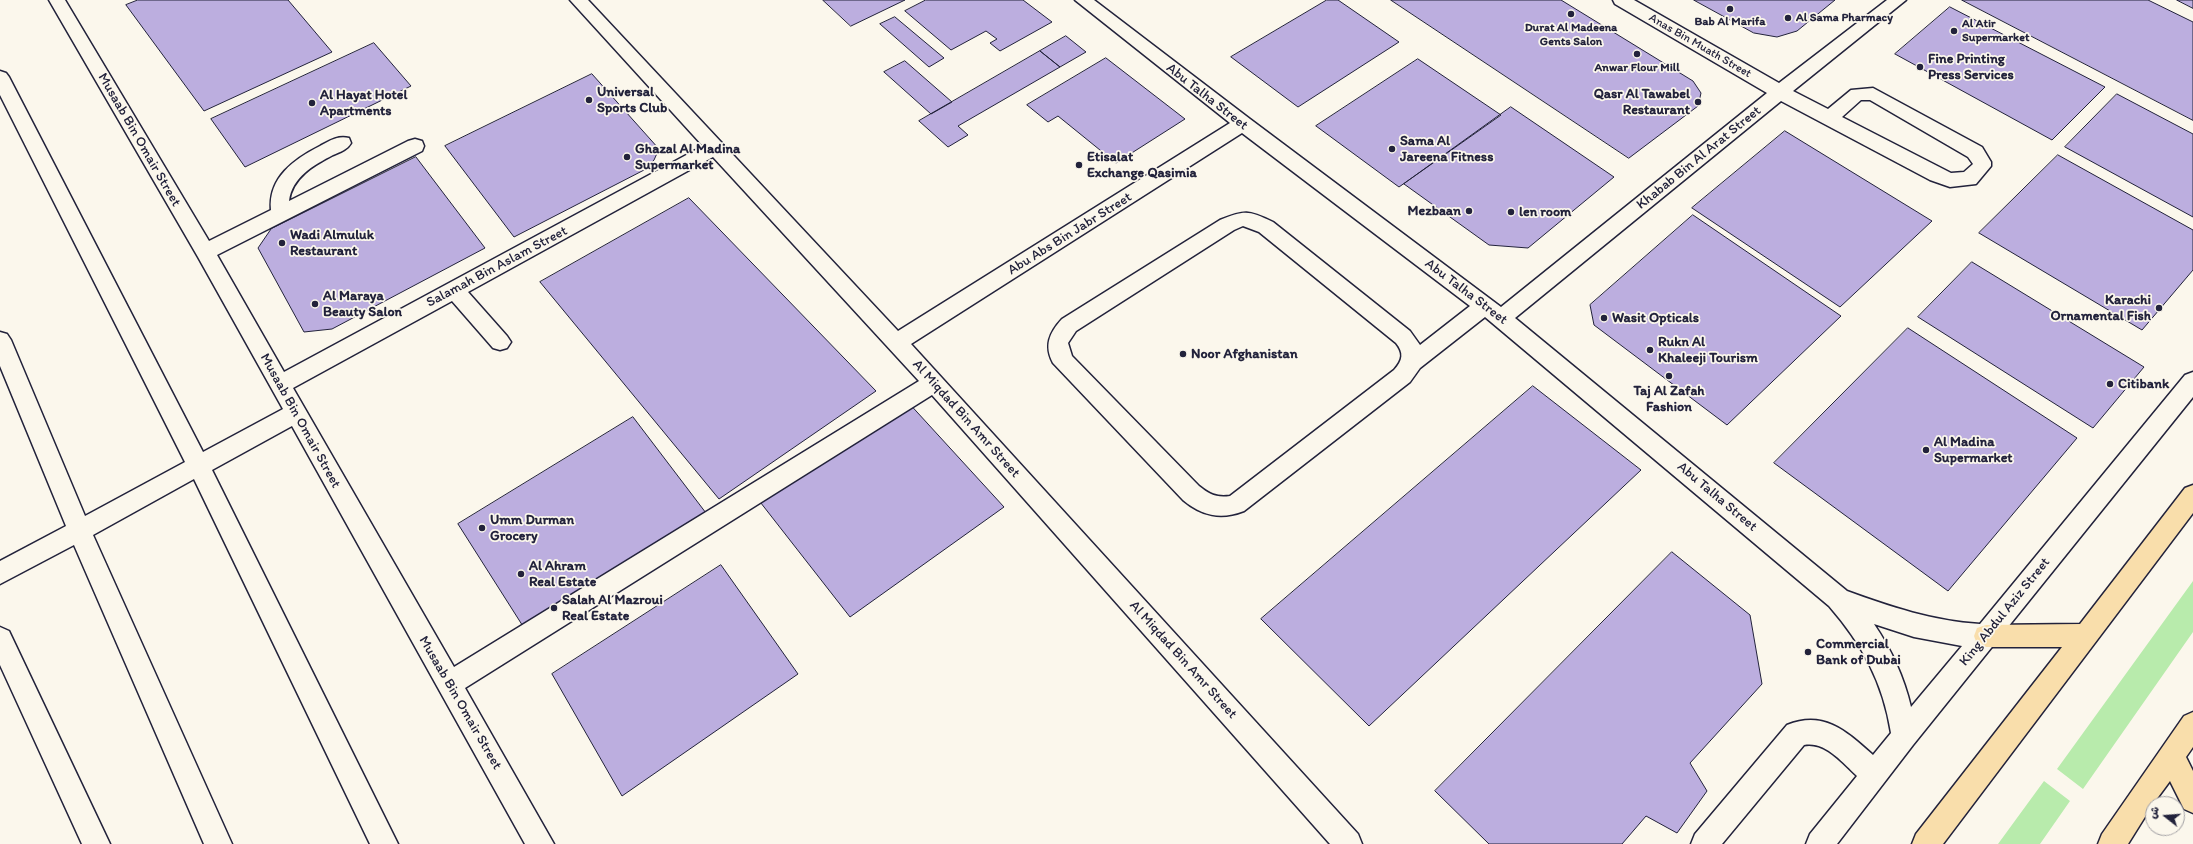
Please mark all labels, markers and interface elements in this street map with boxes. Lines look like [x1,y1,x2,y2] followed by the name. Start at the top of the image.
[1725,4,1735,14] marker: Bab Al Marifa
[1566,9,1576,19] marker: Durat Al Madeena Gents Salon
[1646,11,1754,81] street label: Anas Bin Muath Street
[1796,11,1893,25] place label: Al Sama Pharmacy
[1783,13,1793,23] marker: Al Sama Pharmacy
[1695,15,1765,29] place label: Bab Al Marifa
[1962,17,2029,45] place label: Al Atir Supermarket
[1525,21,1617,49] place label: Durat Al Madeena Gents Salon
[1949,26,1959,36] marker: Al Atir Supermarket
[1632,49,1642,59] marker: Anwar Flour Mill
[1928,51,2014,84] place label: Fine Printing Press Services
[1163,60,1251,134] street label: Abu Talha Street
[1594,61,1680,75] place label: Anwar Flour Mill
[1915,62,1925,72] marker: Fine Printing Press Services
[94,70,184,210] street label: Musaab Bin Omair Street
[597,84,667,116] place label: Universal Sports Club
[1594,86,1690,118] place label: Qasr Al Tawabel Restaurant
[320,87,407,120] place label: Al Hayat Hotel Apartments
[584,95,594,105] marker: Universal Sports Club
[1693,97,1703,107] marker: Qasr Al Tawabel Restaurant
[307,98,317,108] marker: Al Hayat Hotel Apartments
[1633,103,1765,213] street label: Khabab Bin Al Arat Street
[1400,133,1493,166] place label: Sama Al Jareena Fitness
[635,141,740,174] place label: Ghazal Al Madina Supermarket
[1387,144,1397,154] marker: Sama Al Jareena Fitness
[1087,149,1197,182] place label: Etisalat Exchange Qasimia
[622,152,632,162] marker: Ghazal Al Madina Supermarket
[1074,160,1084,170] marker: Etisalat Exchange Qasimia
[1005,189,1135,279] street label: Abu Abs Bin Jabr Street
[1408,203,1461,219] place label: Mezbaan
[1519,204,1571,220] place label: len room
[1464,206,1474,216] marker: Mezbaan
[1506,207,1516,217] marker: len room
[424,223,570,311] street label: Salamah Bin Aslam Street
[290,227,374,260] place label: Wadi Almuluk Restaurant
[277,238,287,248] marker: Wadi Almuluk Restaurant
[1421,255,1511,329] street label: Abu Talha Street
[323,288,402,320] place label: Al Maraya Beauty Salon
[2050,292,2151,324] place label: Karachi Ornamental Fish
[310,299,320,309] marker: Al Maraya Beauty Salon
[2154,303,2164,313] marker: Karachi Ornamental Fish
[1612,310,1699,326] place label: Wasit Opticals
[1599,313,1609,323] marker: Wasit Opticals
[1658,334,1758,366] place label: Rukn Al Khaleeji Tourism
[1645,345,1655,355] marker: Rukn Al Khaleeji Tourism
[1191,346,1298,362] place label: Noor Afghanistan
[1178,349,1188,359] marker: Noor Afghanistan
[256,351,344,491] street label: Musaab Bin Omair Street
[909,357,1023,481] street label: Al Miqdad Bin Amr Street
[1664,371,1674,381] marker: Taj Al Zafah Fashion
[2118,376,2169,392] place label: Citibank
[2105,379,2115,389] marker: Citibank
[1634,383,1704,416] place label: Taj Al Zafah Fashion
[1934,434,2013,466] place label: Al Madina Supermarket
[1921,445,1931,455] marker: Al Madina Supermarket
[1674,459,1760,535] street label: Abu Talha Street
[490,512,574,544] place label: Umm Durman Grocery
[477,523,487,533] marker: Umm Durman Grocery
[1956,554,2054,670] street label: King Abdul Aziz Street
[529,558,596,590] place label: Al Ahram Real Estate
[516,569,526,579] marker: Al Ahram Real Estate
[562,592,663,624] place label: Salah Al Mazroui Real Estate
[1126,598,1240,722] street label: Al Miqdad Bin Amr Street
[549,603,559,613] marker: Salah Al Mazroui Real Estate
[415,633,505,773] street label: Musaab Bin Omair Street
[1816,636,1901,668] place label: Commercial Bank of Dubai
[1803,647,1813,657] marker: Commercial Bank of Dubai
[2145,796,2185,836] north arrow
[2146,805,2162,820] text: ش

